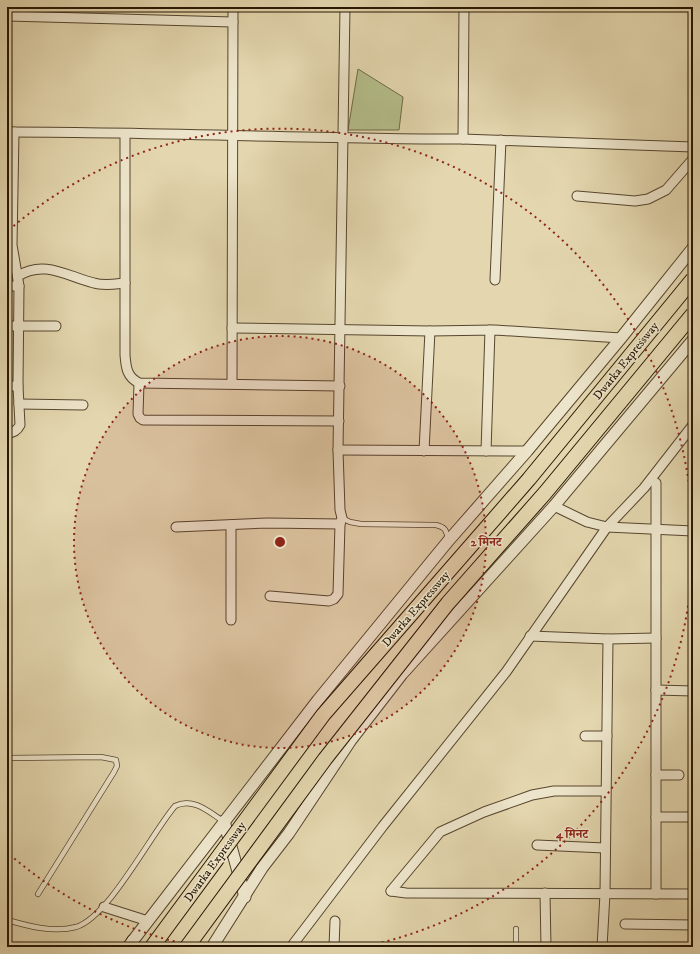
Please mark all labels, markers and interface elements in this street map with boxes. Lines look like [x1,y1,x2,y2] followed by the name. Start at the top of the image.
[590,319,662,403] street label: Dwarka Expressway
[273,535,287,549] centre of rings
[470,535,503,550] text: 2 मिनट
[379,568,453,650] street label: Dwarka Expressway
[181,819,249,905] street label: Dwarka Expressway
[555,827,589,842] text: 4 मिनट

